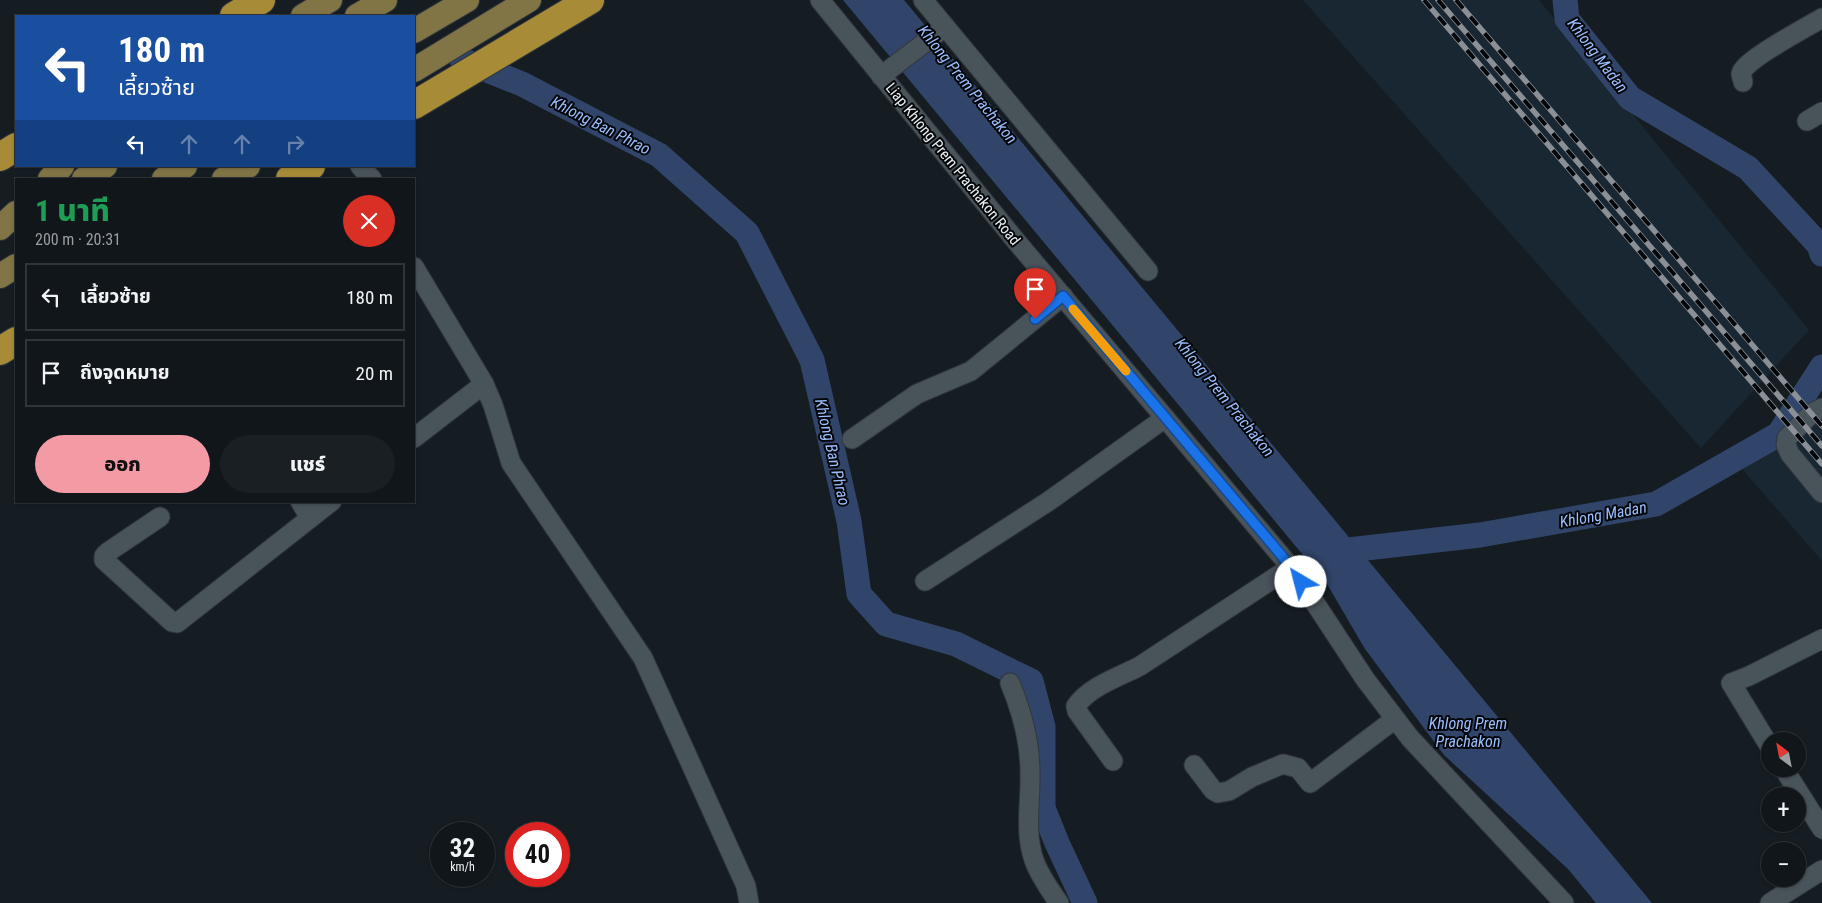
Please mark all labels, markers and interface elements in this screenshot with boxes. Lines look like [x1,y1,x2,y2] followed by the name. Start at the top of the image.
[1564,14,1632,96] water label: Khlong Madan
[914,21,1021,147] water label: Khlong Prem Prachakon
[118,30,205,71] text: 180 m
[35,35,100,100] icon: left
[118,75,195,100] text: เลี้ยวซ้าย
[882,79,1024,249] street label: Liap Khlong Prem Prachakon Road
[548,92,654,159] water label: Khlong Ban Phrao
[122,130,150,158] icon: left
[175,130,203,158] icon: ahead
[228,130,256,158] icon: ahead
[281,130,309,158] icon: right
[35,193,110,228] text: 1 นาที
[343,195,395,247] button: close
[35,230,121,249] text: 200 m · 20:31
[1014,268,1056,319] pin
[1021,275,1049,303] icon: arrive
[37,283,65,311] icon: left
[80,285,151,308] text: เลี้ยวซ้าย
[346,286,393,309] text: 180 m
[1171,334,1278,460] water label: Khlong Prem Prachakon
[37,359,65,387] icon: arrive
[80,361,170,384] text: ถึงจุดหมาย
[356,362,393,385] text: 20 m
[811,397,854,508] water label: Khlong Ban Phrao
[35,435,210,493] button: ออก
[220,435,395,493] button: แชร์
[1558,498,1648,531] water label: Khlong Madan
[1274,555,1326,607] position arrow
[1429,714,1507,751] water label: Khlong Prem Prachakon
[1761,732,1806,778] north arrow
[1761,732,1806,887] map controls
[1761,787,1806,832] button: +
[505,822,570,887] speed limit sign: 40
[450,834,475,863] text: 32
[1761,842,1806,887] button: −
[450,860,475,874] text: km/h

